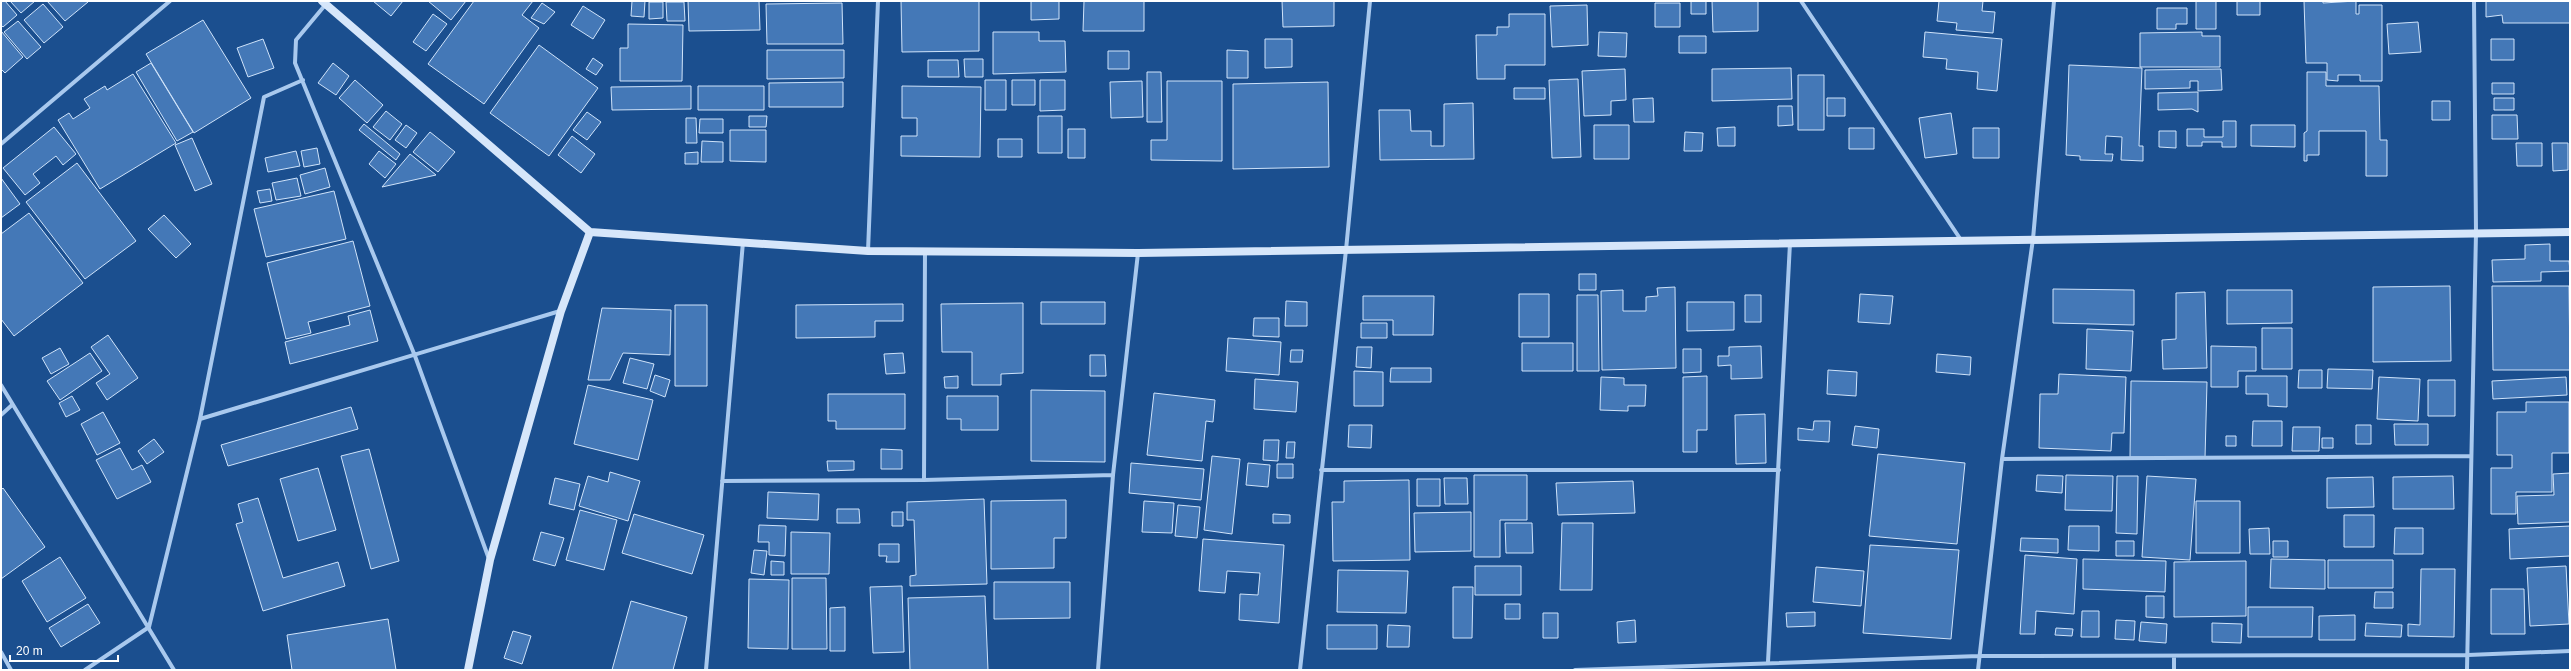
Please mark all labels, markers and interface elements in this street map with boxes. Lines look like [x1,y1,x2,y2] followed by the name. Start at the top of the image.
[10,637,118,663] scale bar
[16,644,43,658] text: 20 m

